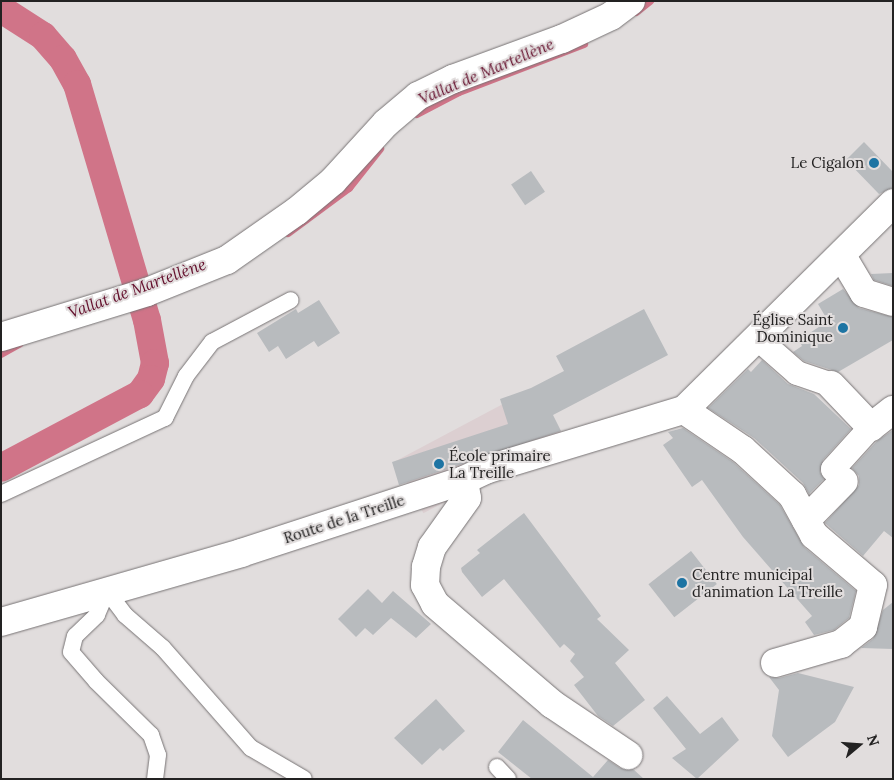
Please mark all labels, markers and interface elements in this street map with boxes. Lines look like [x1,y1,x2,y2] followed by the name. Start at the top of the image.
[415,34,557,108] water label: Vallat de Martellène
[791,154,864,172] place label: Le Cigalon
[868,157,880,169] marker: Le Cigalon
[66,254,208,322] water label: Vallat de Martellène
[753,310,833,345] place label: Église Saint Dominique
[837,322,849,334] marker: Église Saint Dominique
[449,446,551,481] place label: École primaire La Treille
[433,458,445,470] marker: École primaire La Treille
[281,491,407,547] street label: Route de la Treille
[692,565,843,600] place label: Centre municipal d'animation La Treille
[676,577,688,589] marker: Centre municipal d'animation La Treille
[834,720,884,770] north arrow
[863,732,883,748] text: N

